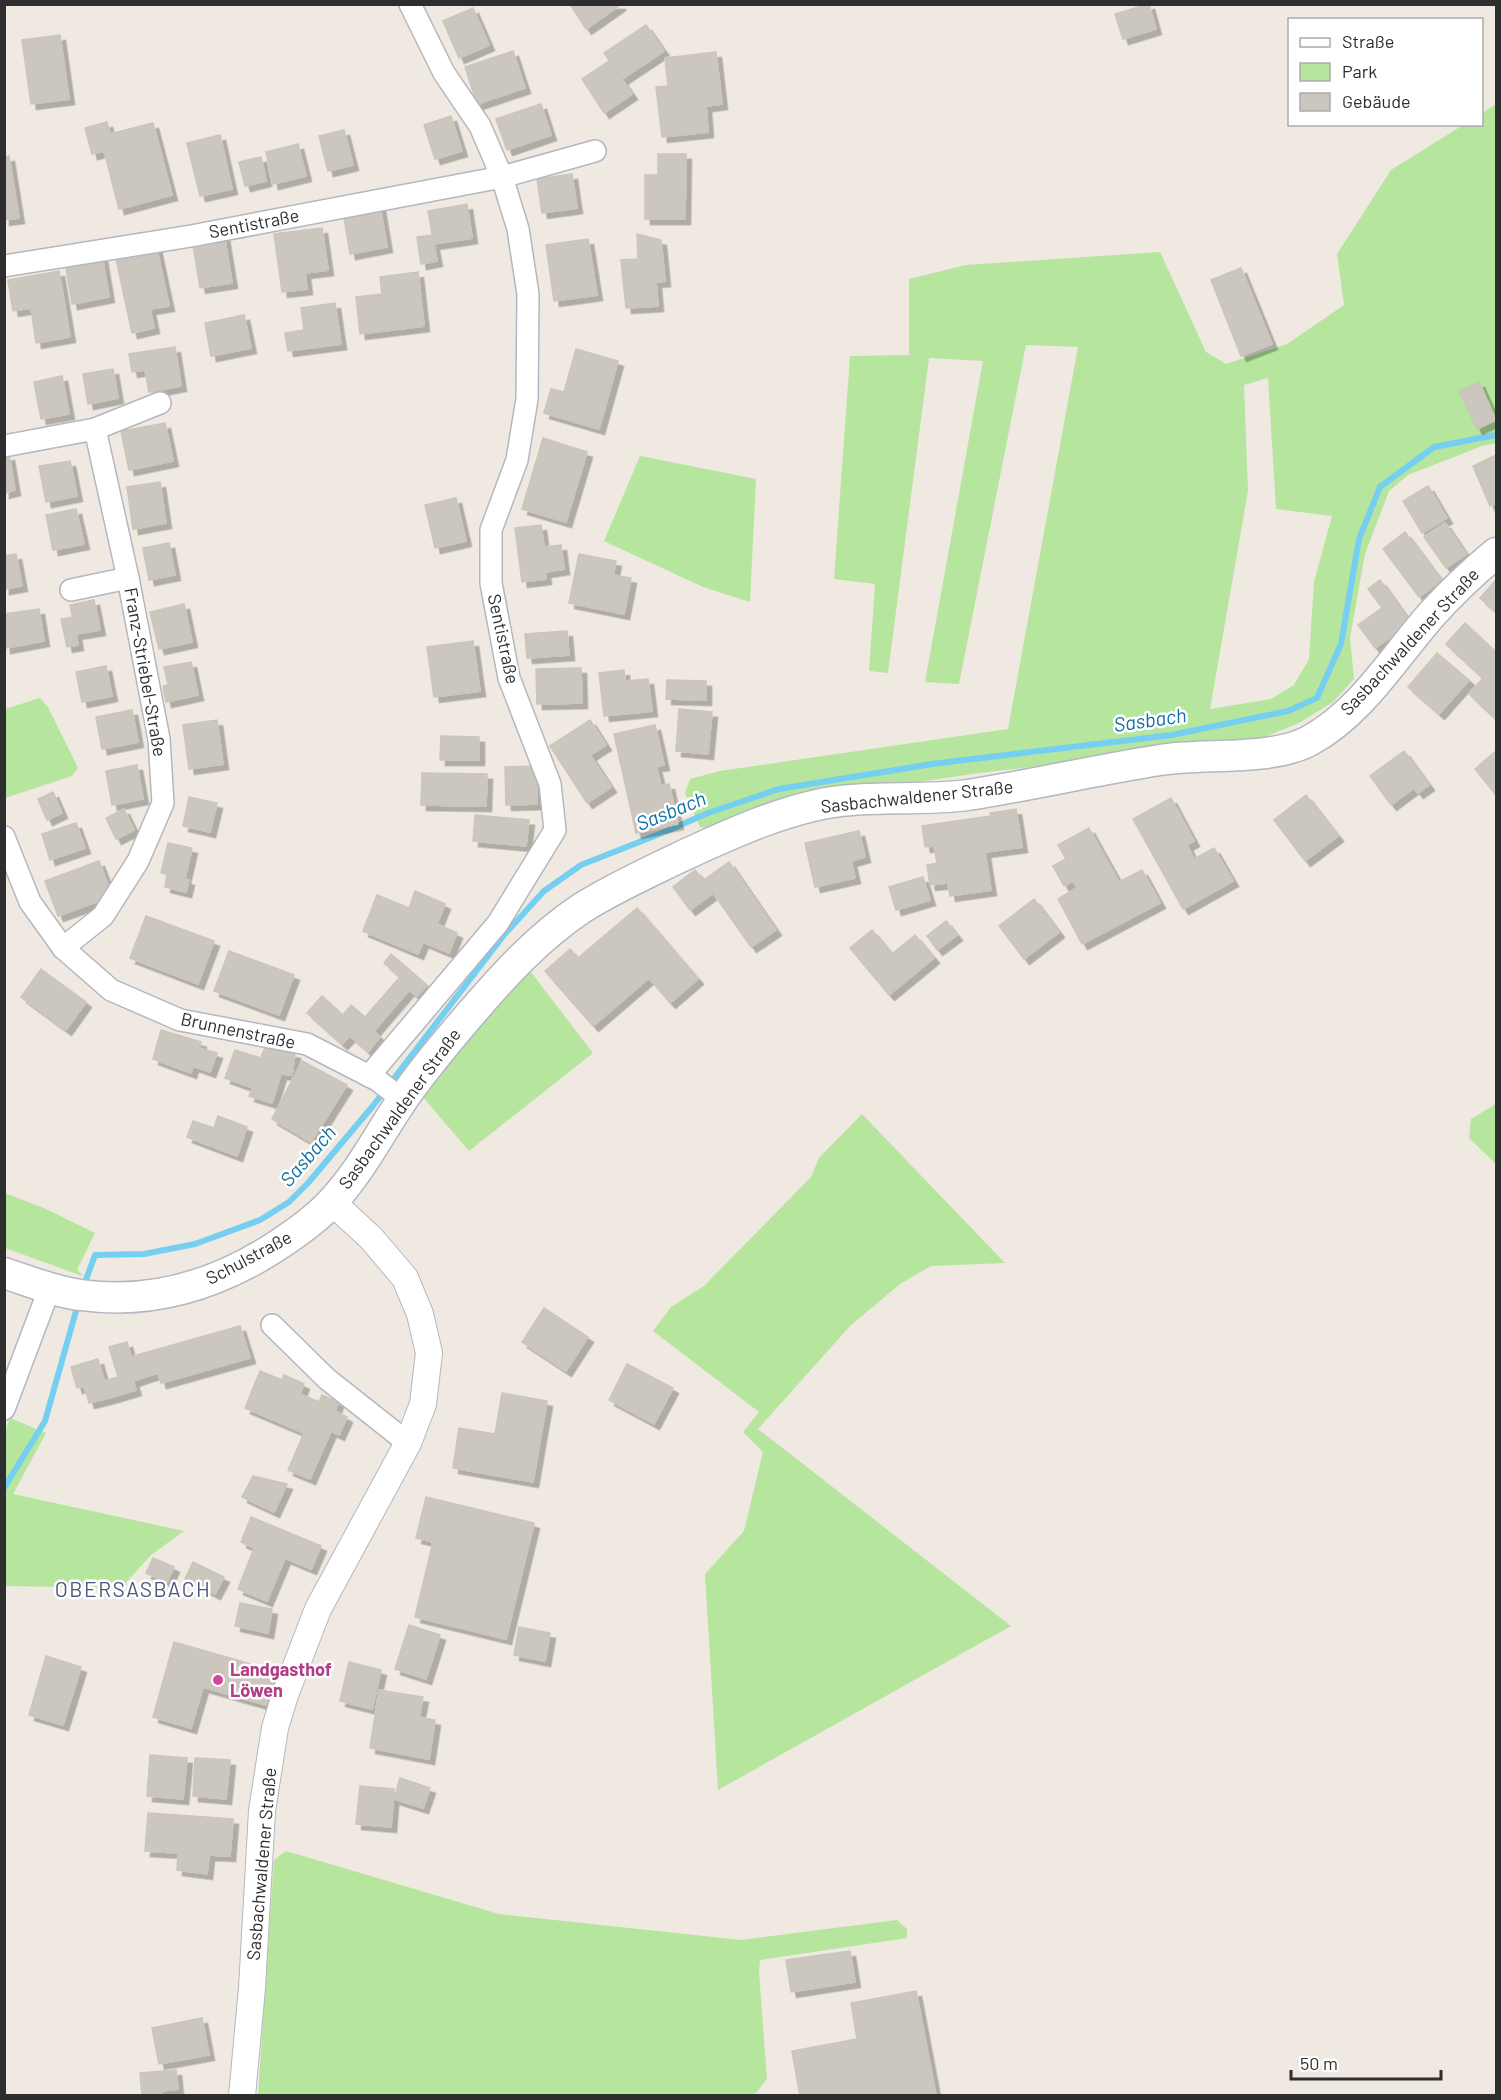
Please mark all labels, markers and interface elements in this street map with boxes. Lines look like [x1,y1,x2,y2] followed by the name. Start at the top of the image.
[1288,18,1483,126] legend
[1342,30,1394,52] text: Straße
[1342,60,1377,82] text: Park
[1342,90,1411,112] text: Gebäude
[207,203,301,243] street label: Sentistraße
[1335,563,1483,720] street label: Sasbachwaldener Straße
[120,586,172,758] street label: Franz-Striebel-Straße
[484,592,524,686] street label: Sentistraße
[1112,702,1188,736] water label: Sasbach
[820,775,1014,817] street label: Sasbachwaldener Straße
[632,785,709,835] water label: Sasbach
[179,1007,298,1053] street label: Brunnenstraße
[333,1024,465,1193] street label: Sasbachwaldener Straße
[274,1120,340,1191] water label: Sasbach
[202,1225,295,1289] street label: Schulstraße
[55,1576,211,1601] district label: OBERSASBACH
[230,1658,332,1701] place label: Landgasthof Löwen
[211,1673,225,1687] marker: Landgasthof Löwen
[242,1767,280,1961] street label: Sasbachwaldener Straße
[1291,2043,1441,2081] scale bar
[1300,2052,1338,2074] text: 50 m

